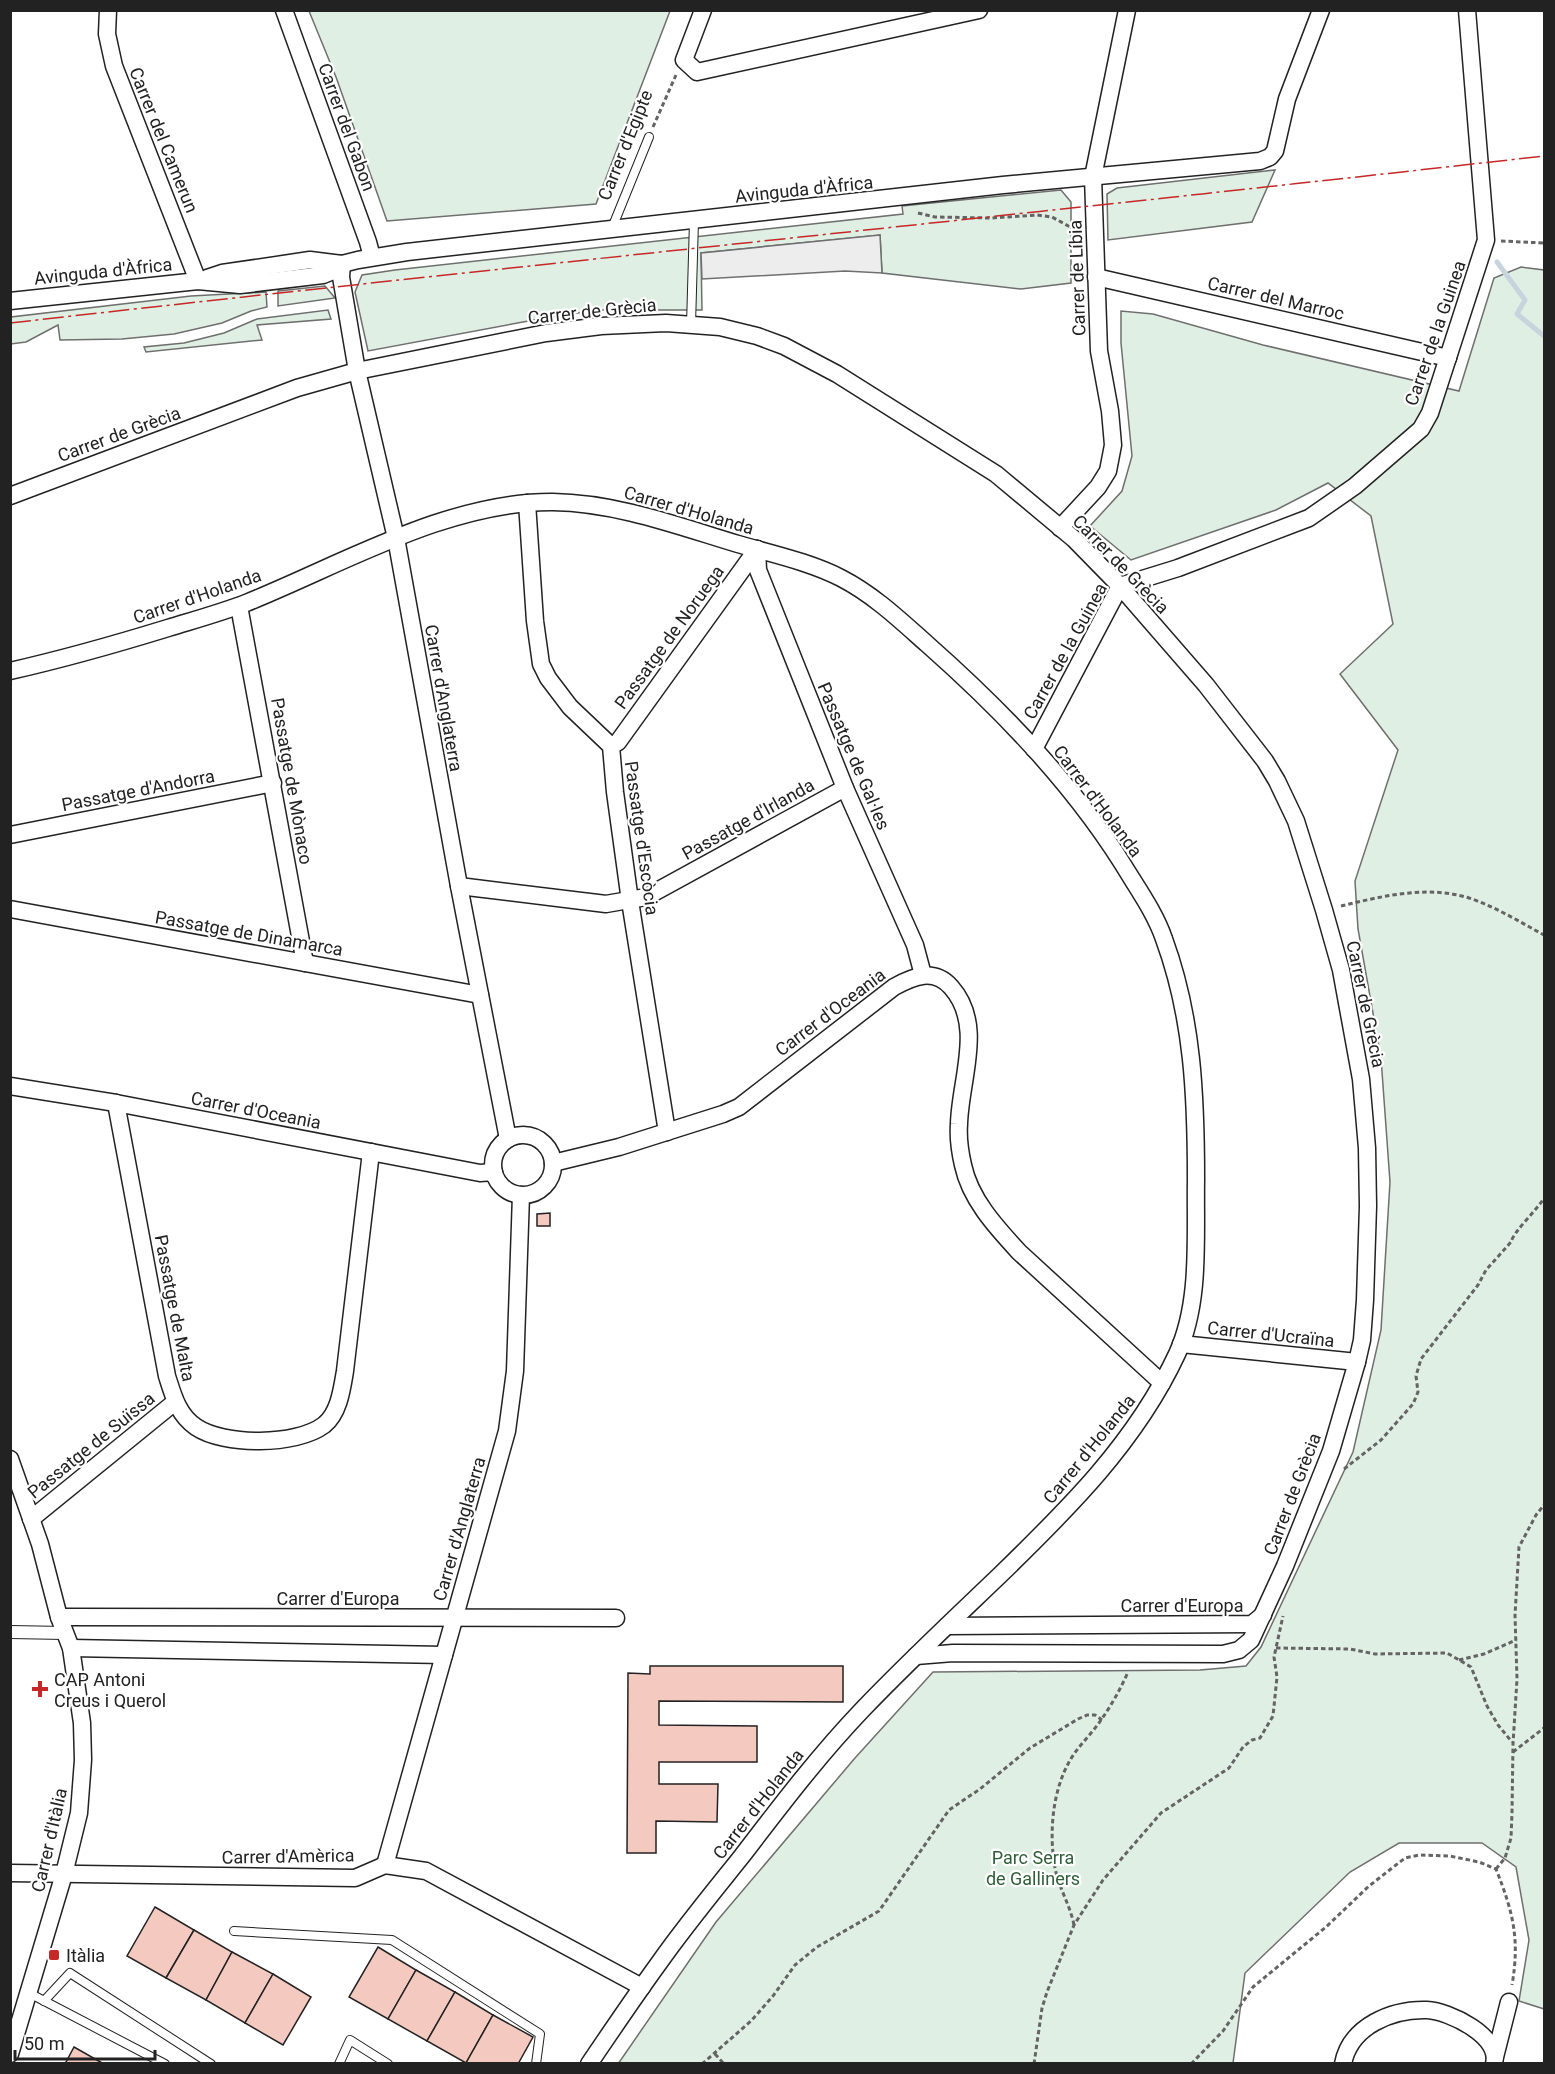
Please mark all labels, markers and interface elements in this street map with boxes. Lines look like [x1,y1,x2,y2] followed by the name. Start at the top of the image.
[314,60,380,194] street label: Carrer del Gabon
[125,64,203,216] street label: Carrer del Camerun
[593,87,657,203] street label: Carrer d'Egipte
[734,171,874,207] street label: Avinguda d'Àfrica
[1064,220,1090,336] street label: Carrer de Líbia
[33,253,173,289] street label: Avinguda d'Àfrica
[1400,258,1470,408] street label: Carrer de la Guinea
[1206,272,1346,324] street label: Carrer del Marroc
[527,294,657,328] street label: Carrer de Grècia
[55,402,183,466] street label: Carrer de Grècia
[622,481,756,539] street label: Carrer d'Holanda
[1069,510,1173,618] street label: Carrer de Grècia
[610,561,728,713] street label: Passatge de Noruega
[130,564,264,628] street label: Carrer d'Holanda
[1019,579,1111,723] street label: Carrer de la Guinea
[421,623,467,773] street label: Carrer d'Anglaterra
[813,679,895,833] street label: Passatge de Gal·les
[267,696,317,866] street label: Passatge de Mònaco
[1049,741,1147,861] street label: Carrer d'Holanda
[621,760,663,916] street label: Passatge d'Escòcia
[60,765,216,815] street label: Passatge d'Andorra
[678,774,818,864] street label: Passatge d'Irlanda
[154,906,344,960] street label: Passatge de Dinamarca
[1342,939,1390,1069] street label: Carrer de Grècia
[771,964,889,1060] street label: Carrer d'Oceania
[189,1087,323,1133] street label: Carrer d'Oceania
[150,1233,200,1383] street label: Passatge de Malta
[1206,1317,1336,1351] street label: Carrer d'Ucraïna
[23,1387,159,1503] street label: Passatge de Suïssa
[1039,1390,1139,1508] street label: Carrer d'Holanda
[1259,1430,1325,1558] street label: Carrer de Grècia
[428,1455,490,1603] street label: Carrer d'Anglaterra
[276,1588,400,1609] street label: Carrer d'Europa
[1120,1595,1244,1616] street label: Carrer d'Europa
[54,1669,166,1711] place label: CAP Antoni Creus i Querol
[31,1680,49,1698] marker: CAP Antoni Creus i Querol
[708,1745,808,1863] street label: Carrer d'Holanda
[27,1786,71,1894] street label: Carrer d'Itàlia
[221,1844,355,1868] street label: Carrer d'Amèrica
[986,1847,1080,1889] park label: Parc Serra de Galliners
[66,1945,105,1966] place label: Itàlia
[47,1948,61,1962] marker: Itàlia
[15,2023,154,2061] scale bar
[24,2033,64,2054] text: 50 m

